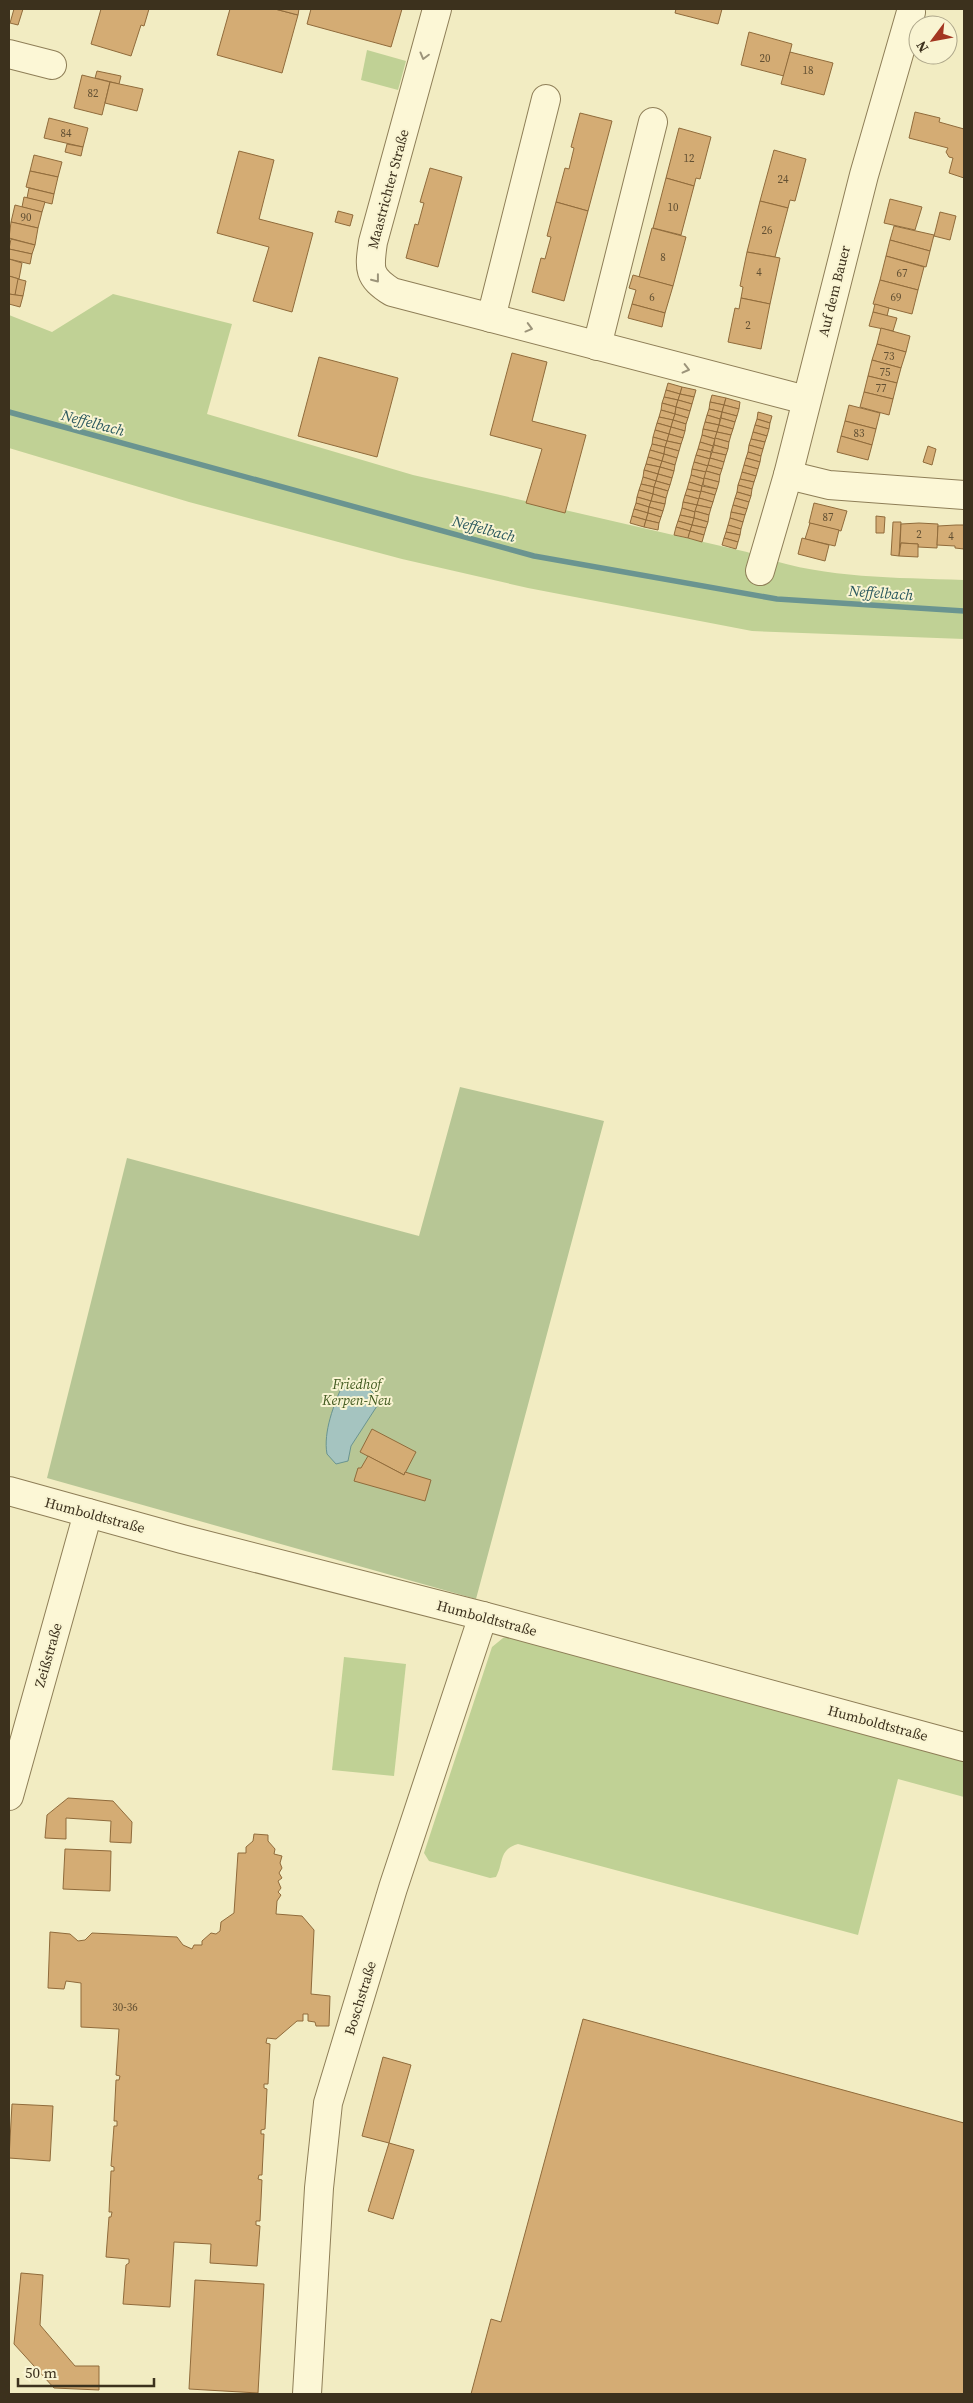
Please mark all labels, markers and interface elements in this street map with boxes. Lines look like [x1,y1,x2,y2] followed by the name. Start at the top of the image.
[908,15,958,65] north arrow
[911,37,933,57] text: N
[419,51,429,59] one-way arrow
[760,51,771,66] house number: 20
[803,63,814,78] house number: 18
[88,86,99,101] house number: 82
[61,126,72,141] house number: 84
[362,127,414,251] street label: Maastrichter Straße
[684,151,695,166] house number: 12
[778,172,789,187] house number: 24
[668,200,679,215] house number: 10
[21,210,32,225] house number: 90
[762,223,773,238] house number: 26
[813,243,855,339] street label: Auf dem Bauer
[660,250,666,265] house number: 8
[756,265,762,280] house number: 4
[897,266,908,281] house number: 67
[371,273,379,282] one-way arrow
[649,290,655,305] house number: 6
[891,290,902,305] house number: 69
[745,318,751,333] house number: 2
[524,322,533,333] one-way arrow
[884,349,895,364] house number: 73
[682,363,691,374] one-way arrow
[880,365,891,380] house number: 75
[876,381,887,396] house number: 77
[58,404,127,441] water label: Neffelbach
[854,426,865,441] house number: 83
[449,510,518,547] water label: Neffelbach
[823,510,834,525] house number: 87
[916,527,922,542] house number: 2
[948,529,954,544] house number: 4
[847,580,914,605] water label: Neffelbach
[321,1374,392,1410] park label: Friedhof Kerpen-Neu
[43,1492,147,1538] street label: Humboldtstraße
[435,1595,539,1641] street label: Humboldtstraße
[29,1620,67,1690] street label: Zeißstraße
[826,1700,930,1746] street label: Humboldtstraße
[339,1958,381,2038] street label: Boschstraße
[112,2000,138,2015] house number: 30-36
[18,2356,154,2388] scale bar
[25,2362,57,2383] text: 50 m

